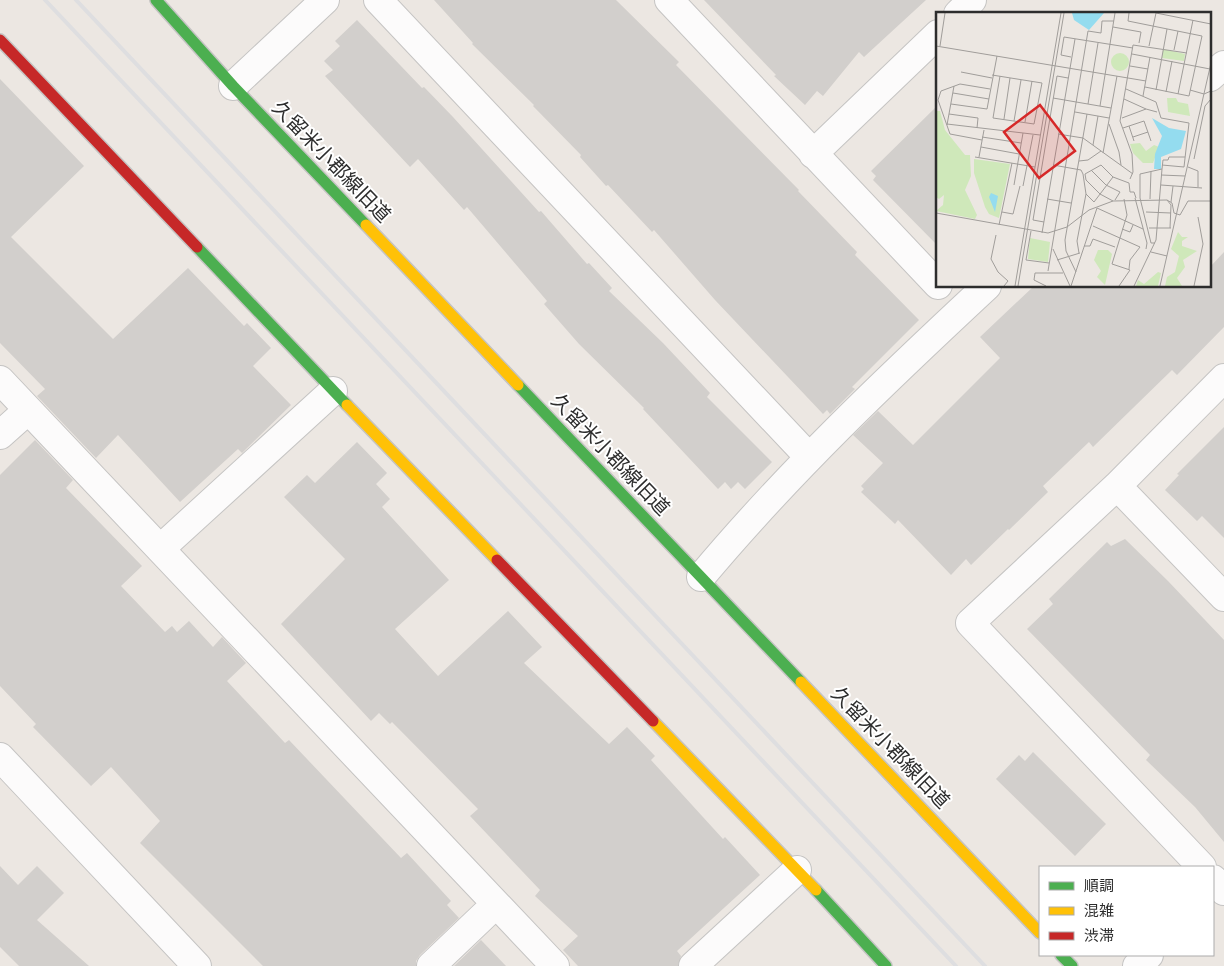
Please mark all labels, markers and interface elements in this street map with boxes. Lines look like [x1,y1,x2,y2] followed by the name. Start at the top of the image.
[936,12,1212,288] inset map
[268,96,395,226] street label: 久留米小郡線旧道
[547,389,674,519] street label: 久留米小郡線旧道
[827,682,954,812] street label: 久留米小郡線旧道
[1039,866,1214,956] legend
[1084,879,1114,894] text: 順調
[1084,903,1114,919] text: 混雑
[1084,928,1114,944] text: 渋滞

